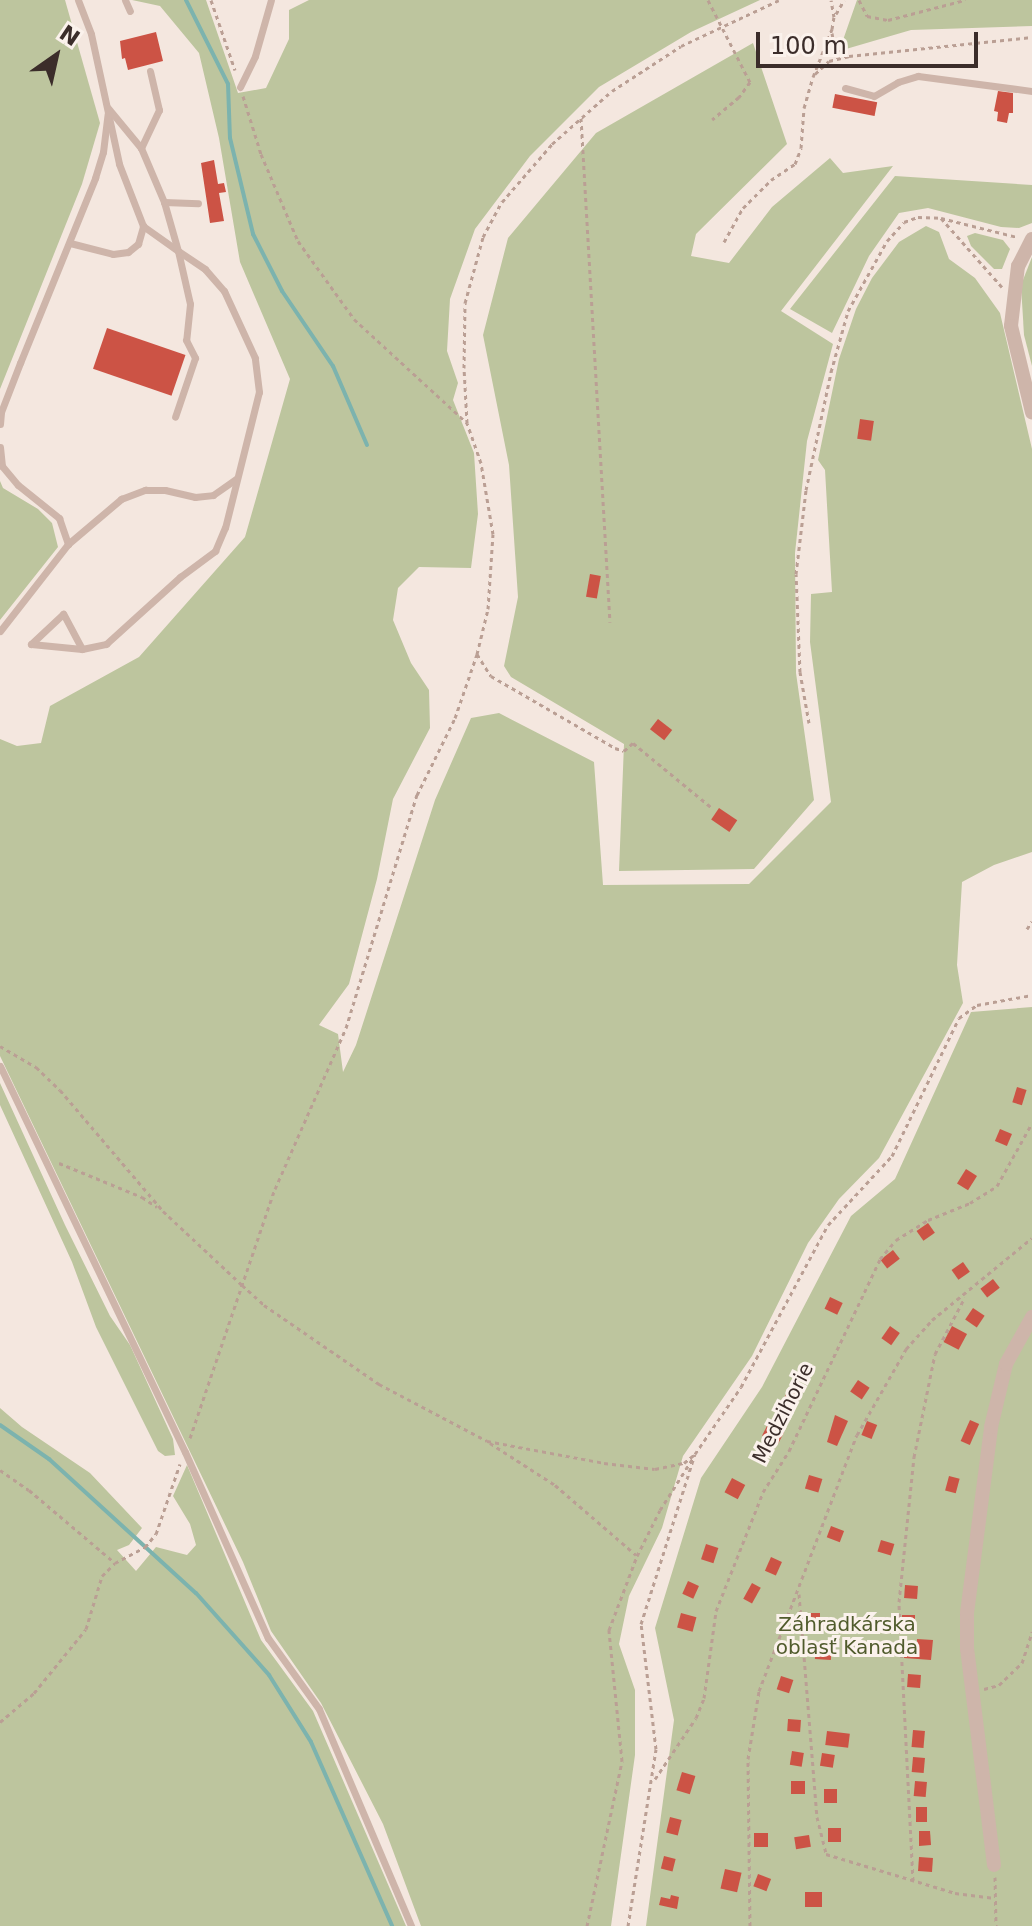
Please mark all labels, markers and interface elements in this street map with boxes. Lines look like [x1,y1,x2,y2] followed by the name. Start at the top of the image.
[16,16,96,96] north arrow
[760,16,982,66] scale bar
[55,20,84,51] text: N
[770,32,847,60] text: 100 m
[747,1359,819,1467] street label: Medzihorie
[776,1612,918,1659] park label: Záhradkárska oblasť Kanada

